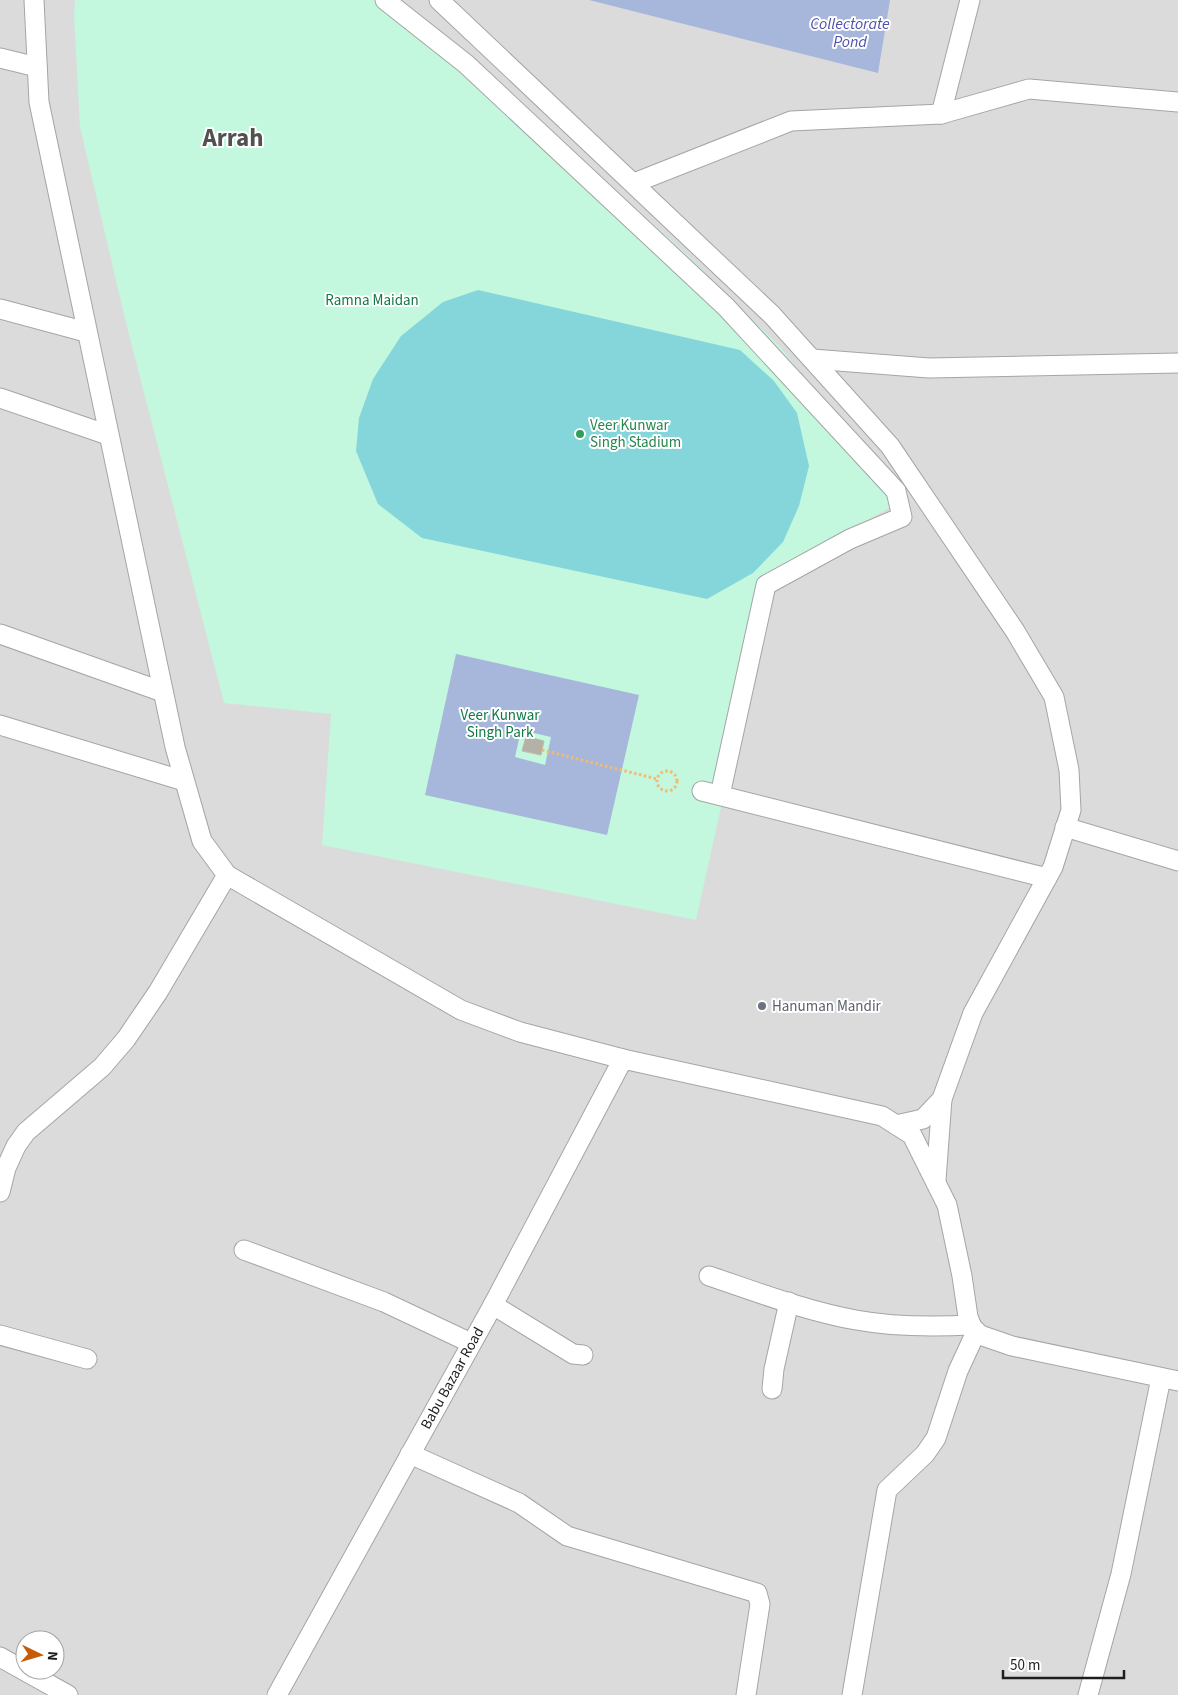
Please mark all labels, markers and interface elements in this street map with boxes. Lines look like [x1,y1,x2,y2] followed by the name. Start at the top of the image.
[810,13,890,53] water label: Collectorate Pond
[202,120,263,156] district label: Arrah
[325,290,419,311] park label: Ramna Maidan
[590,415,681,453] place label: Veer Kunwar Singh Stadium
[574,428,586,440] marker: Veer Kunwar Singh Stadium
[461,705,540,743] park label: Veer Kunwar Singh Park
[772,996,882,1017] place label: Hanuman Mandir
[756,1000,768,1012] marker: Hanuman Mandir
[416,1323,489,1433] street label: Babu Bazaar Road
[15,1630,65,1680] north arrow
[1003,1648,1124,1680] scale bar
[42,1651,62,1662] text: N
[1010,1655,1040,1676] text: 50 m

